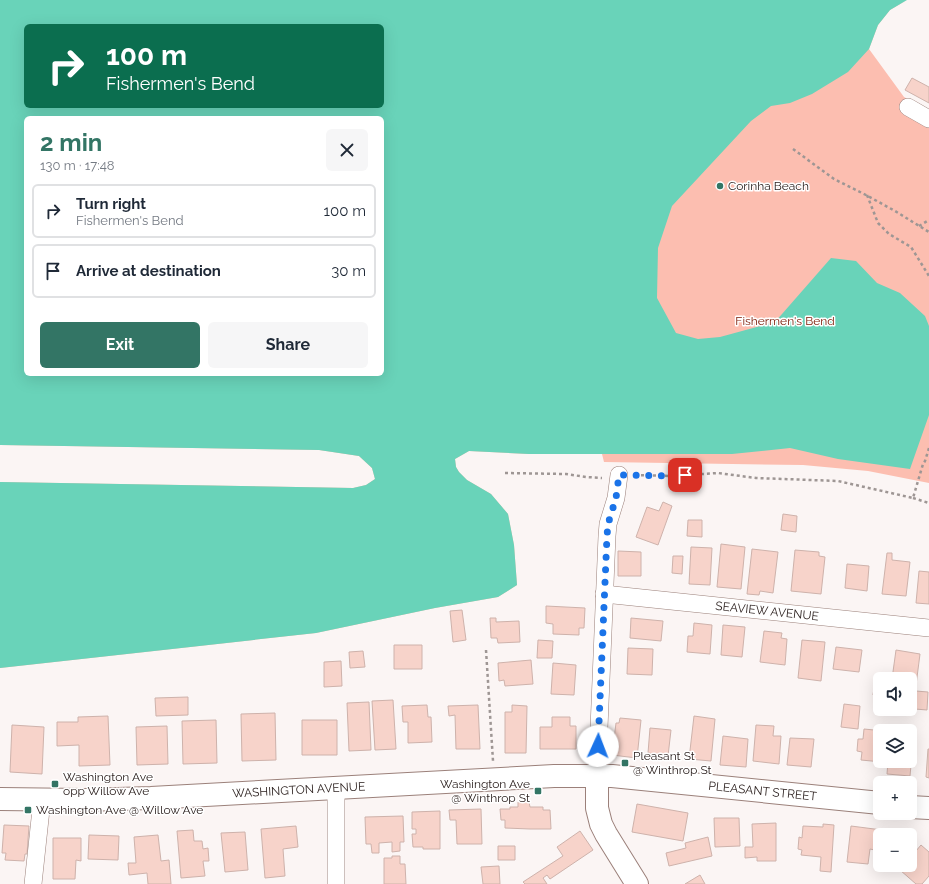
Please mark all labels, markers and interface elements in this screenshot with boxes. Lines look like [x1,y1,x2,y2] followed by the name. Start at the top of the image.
[106,39,187,72] text: 100 m
[40,40,92,92] icon: right
[106,73,255,94] text: Fishermen's Bend
[40,128,102,157] text: 2 min
[326,129,368,171] button: close
[40,158,115,173] text: 130 m · 17:48
[728,179,809,193] place label: Corinha Beach
[715,181,725,191] marker: Corinha Beach
[76,195,146,213] text: Turn right
[42,200,64,222] icon: right
[324,202,366,220] text: 100 m
[76,213,184,228] text: Fishermen's Bend
[42,260,64,282] icon: arrive
[76,262,221,280] text: Arrive at destination
[331,262,366,280] text: 30 m
[735,314,835,328] park label: Fishermen's Bend
[40,322,200,368] button: Exit
[208,322,368,368] button: Share
[668,458,702,492] pin
[674,464,696,486] icon: arrive
[715,599,819,623] street label: SEAVIEW AVENUE
[873,672,917,872] map controls
[873,672,917,716] button: sound
[873,724,917,768] button: layers
[577,725,619,767] position arrow
[633,749,712,777] place label: Pleasant St @ Winthrop St
[620,758,630,768] marker: Pleasant St @ Winthrop St
[63,770,153,798] place label: Washington Ave opp Willow Ave
[873,776,917,820] button: +
[440,777,530,805] place label: Washington Ave @ Winthrop St
[50,779,60,789] marker: Washington Ave opp Willow Ave
[232,779,366,801] street label: WASHINGTON AVENUE
[708,779,818,804] street label: PLEASANT STREET
[533,786,543,796] marker: Washington Ave @ Winthrop St
[36,803,203,817] place label: Washington Ave @ Willow Ave
[23,805,33,815] marker: Washington Ave @ Willow Ave
[873,828,917,872] button: −

